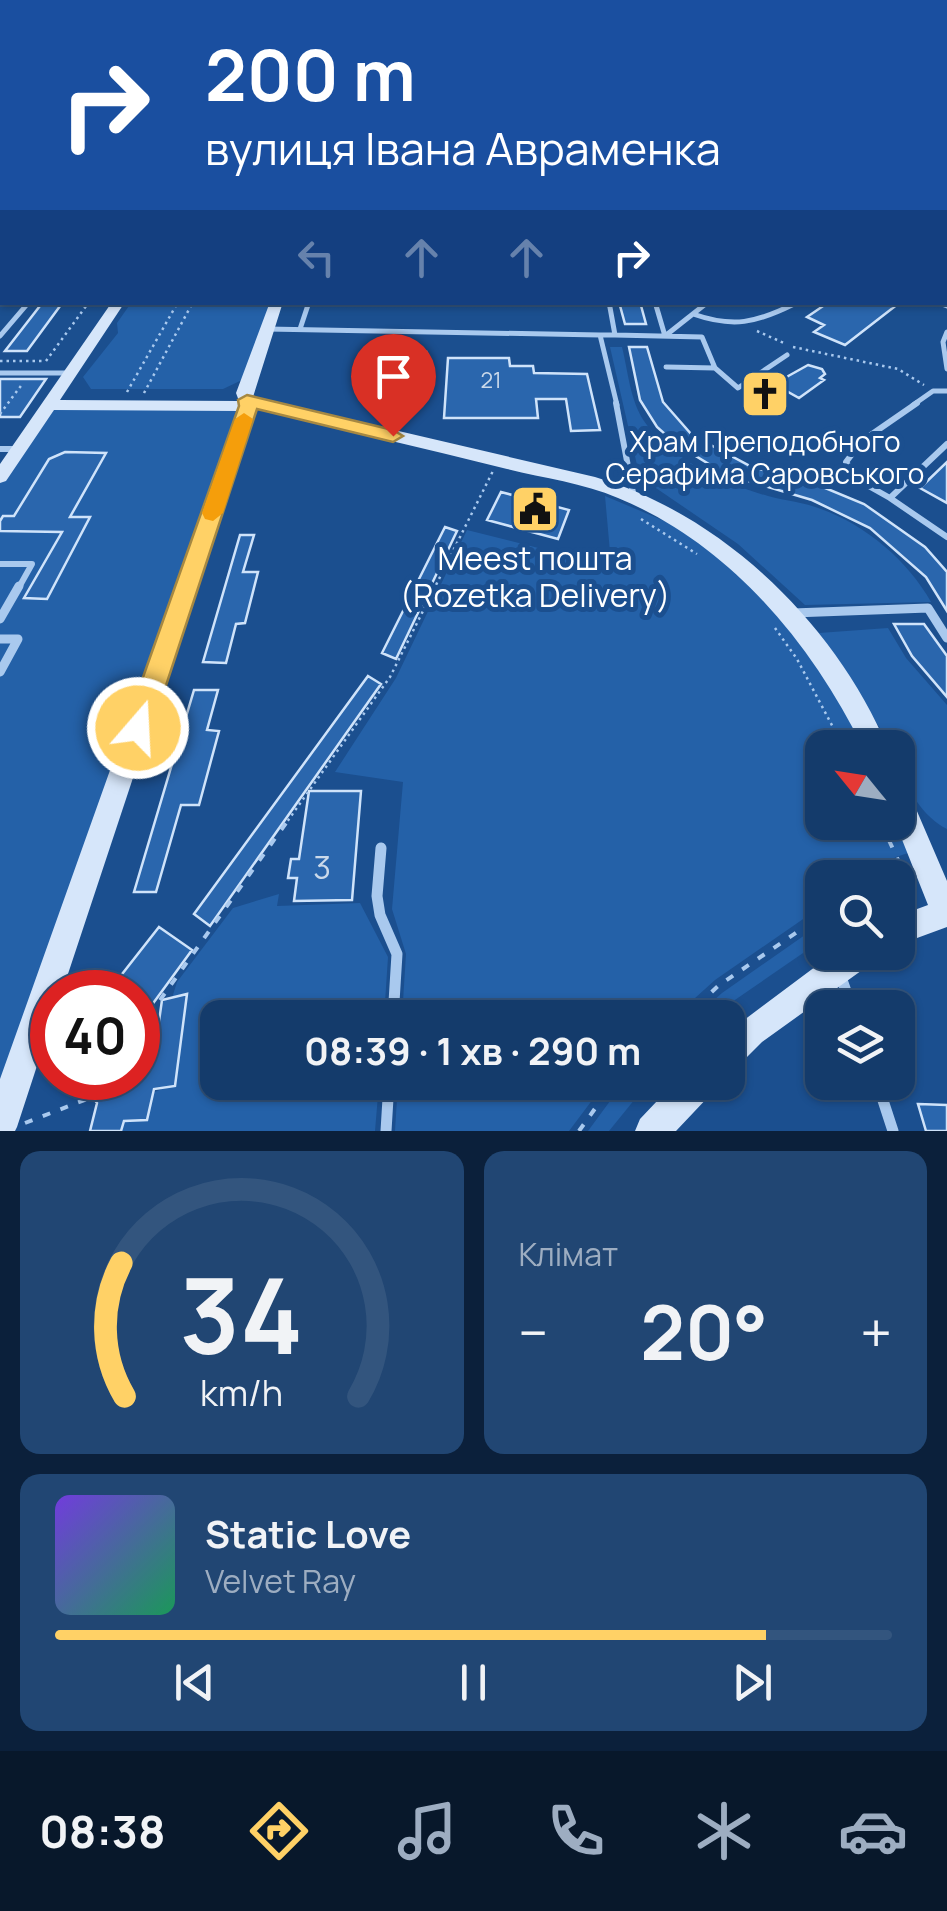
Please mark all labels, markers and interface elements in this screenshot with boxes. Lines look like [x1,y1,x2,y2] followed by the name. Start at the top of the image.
[205,26,416,122] text: 200 m
[40,40,170,170] icon: right
[205,117,721,179] text: вулиця Івана Авраменка
[289,230,344,285] icon: left
[394,230,449,285] icon: ahead
[499,230,554,285] icon: ahead
[604,230,659,285] icon: right
[351,334,436,437] pin
[366,349,421,404] icon: arrive
[480,365,502,395] house number: 21
[739,368,791,420] church icon: Храм Преподобного Серафима Саровського
[606,422,924,492] place label: Храм Преподобного Серафима Саровського
[509,483,561,535] public building icon: Meest пошта (Rozetka Delivery)
[400,536,670,617] place label: Meest пошта (Rozetka Delivery)
[86,676,190,780] position arrow
[805,730,915,840] north arrow
[805,730,915,1100] map controls
[313,845,331,889] house number: 3
[805,860,915,970] button: search
[30,970,160,1100] speed limit sign: 40
[805,990,915,1100] button: layers
[304,1024,641,1076] text: 08:39 · 1 хв · 290 m
[519,1232,618,1276] text: Клімат
[180,1243,304,1385] text: 34
[640,1280,768,1383] text: 20°
[519,1294,548,1370] text: −
[860,1294,892,1370] text: +
[200,1368,283,1417] text: km/h
[205,1507,411,1559] text: Static Love
[205,1559,356,1603] text: Velvet Ray
[167,1655,222,1710] icon: previous
[446,1655,501,1710] icon: pause
[725,1655,780,1710] icon: next
[244,1796,314,1866] icon: directions
[392,1796,462,1866] icon: music
[541,1796,611,1866] icon: phone
[689,1796,759,1866] icon: climate
[838,1796,908,1866] icon: car
[39,1800,166,1862] text: 08:38

